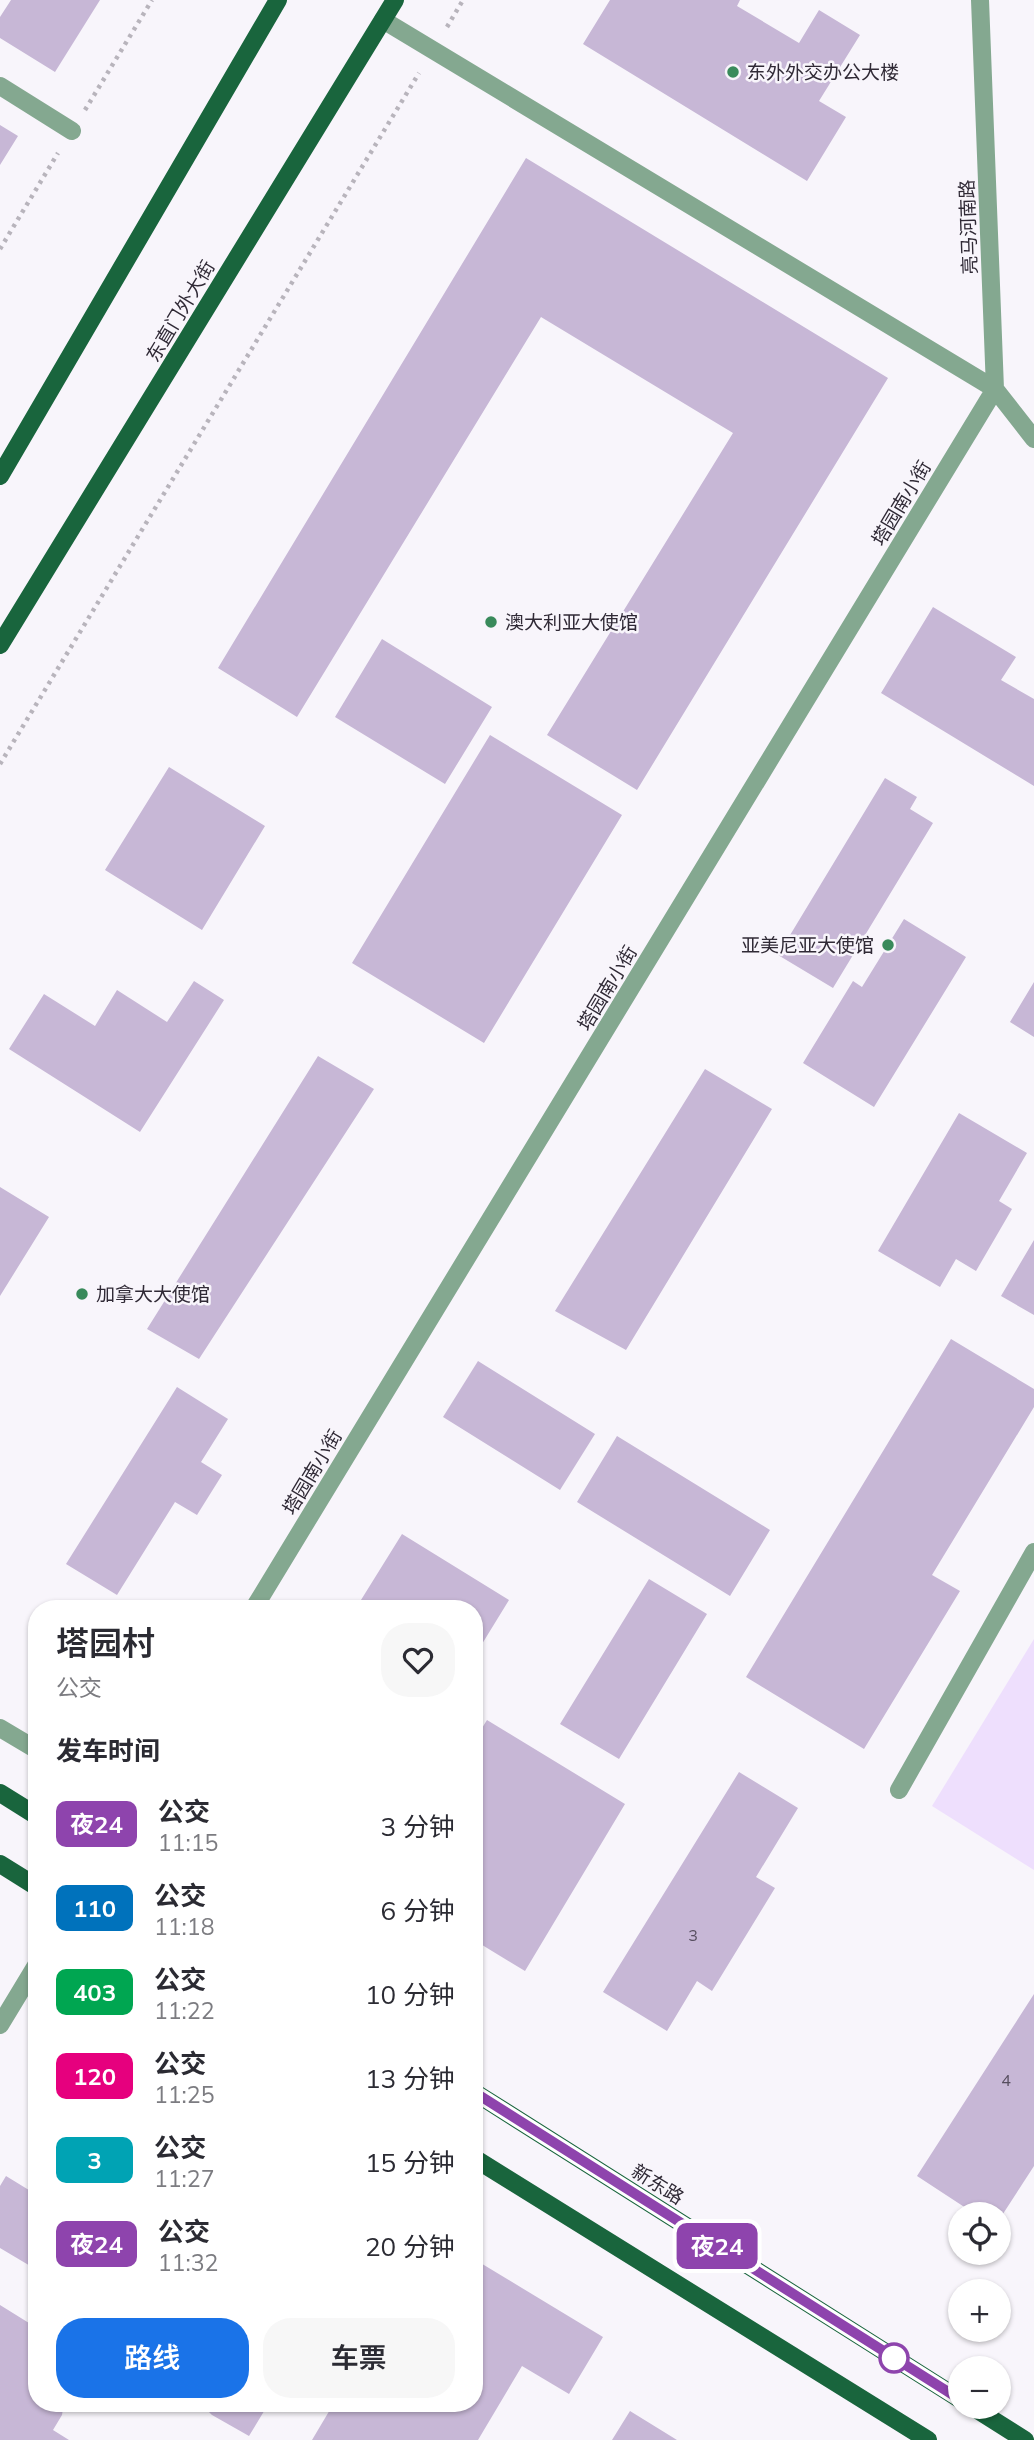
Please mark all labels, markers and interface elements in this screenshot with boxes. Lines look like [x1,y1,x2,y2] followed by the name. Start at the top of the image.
[747,60,899,84] place label: 东外外交办公大楼
[725,64,741,80] marker: 东外外交办公大楼
[954,179,982,275] street label: 亮马河南路
[140,256,220,366] street label: 东直门外大街
[866,456,936,550] street label: 塔园南小街
[505,610,638,634] place label: 澳大利亚大使馆
[483,614,499,630] marker: 澳大利亚大使馆
[741,933,874,957] place label: 亚美尼亚大使馆
[880,937,896,953] marker: 亚美尼亚大使馆
[572,941,642,1035] street label: 塔园南小街
[96,1282,210,1306] place label: 加拿大大使馆
[74,1286,90,1302] marker: 加拿大大使馆
[277,1425,347,1519] street label: 塔园南小街
[56,1622,155,1663] text: 塔园村
[381,1623,455,1697] button: heart
[56,1673,102,1702] text: 公交
[56,1734,160,1767] text: 发车时间
[158,1795,210,1828] text: 公交
[70,1809,123,1839] text: 夜24
[381,1810,455,1843] text: 3 分钟
[158,1828,218,1857] text: 11:15
[154,1879,206,1912] text: 公交
[73,1893,116,1923] text: 110
[381,1894,455,1927] text: 6 分钟
[154,1912,214,1941] text: 11:18
[688,1925,698,1945] house number: 3
[154,1963,206,1996] text: 公交
[73,1977,116,2007] text: 403
[365,1978,455,2011] text: 10 分钟
[154,1996,214,2025] text: 11:22
[154,2047,206,2080] text: 公交
[73,2061,116,2091] text: 120
[365,2062,455,2095] text: 13 分钟
[1001,2070,1011,2090] house number: 4
[154,2080,214,2109] text: 11:25
[154,2131,206,2164] text: 公交
[87,2145,102,2175] text: 3
[365,2146,455,2179] text: 15 分钟
[627,2159,689,2209] street label: 新东路
[154,2164,214,2193] text: 11:27
[948,2202,1011,2419] map controls
[948,2202,1011,2265] button: locate
[158,2215,210,2248] text: 公交
[677,2223,757,2269] line badge: 夜24
[70,2229,123,2259] text: 夜24
[365,2230,455,2263] text: 20 分钟
[691,2231,743,2261] text: 夜24
[158,2248,218,2277] text: 11:32
[948,2279,1011,2342] button: +
[56,2318,249,2398] button: 路线
[263,2318,455,2398] button: 车票
[879,2343,909,2373] unlabelled marker
[948,2356,1011,2419] button: −

